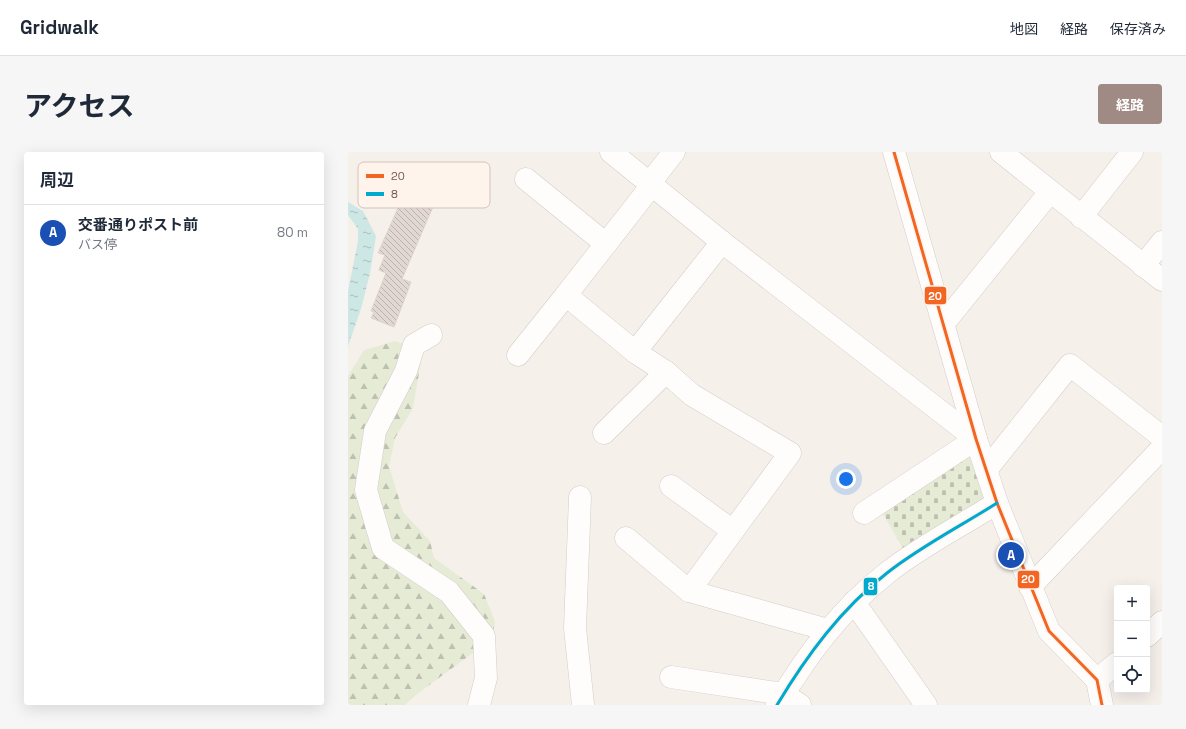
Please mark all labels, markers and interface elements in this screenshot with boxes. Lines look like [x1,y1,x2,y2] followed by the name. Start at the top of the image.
[20,15,99,40] text: Gridwalk
[1010,20,1038,38] text: 地図
[1060,20,1088,38] text: 経路
[1110,20,1166,38] text: 保存済み
[1098,84,1162,124] button: 経路
[24,88,135,124] text: アクセス
[358,162,490,208] legend
[40,169,74,191] text: 周辺
[391,169,405,183] text: 20
[391,187,398,201] text: 8
[78,215,198,234] text: 交番通りポスト前
[49,224,57,241] text: A
[277,224,308,241] text: 80 m
[78,236,117,253] text: バス停
[924,286,947,305] line badge: 20
[928,289,942,303] text: 20
[836,469,856,489] your location
[998,540,1024,570] pin: A
[1017,570,1040,589] line badge: 20
[1021,572,1035,586] text: 20
[863,577,878,596] line badge: 8
[868,579,875,593] text: 8
[1114,585,1150,693] map controls
[1114,585,1150,621] button: +
[1114,621,1150,657] button: −
[1114,657,1150,693] button: locate

